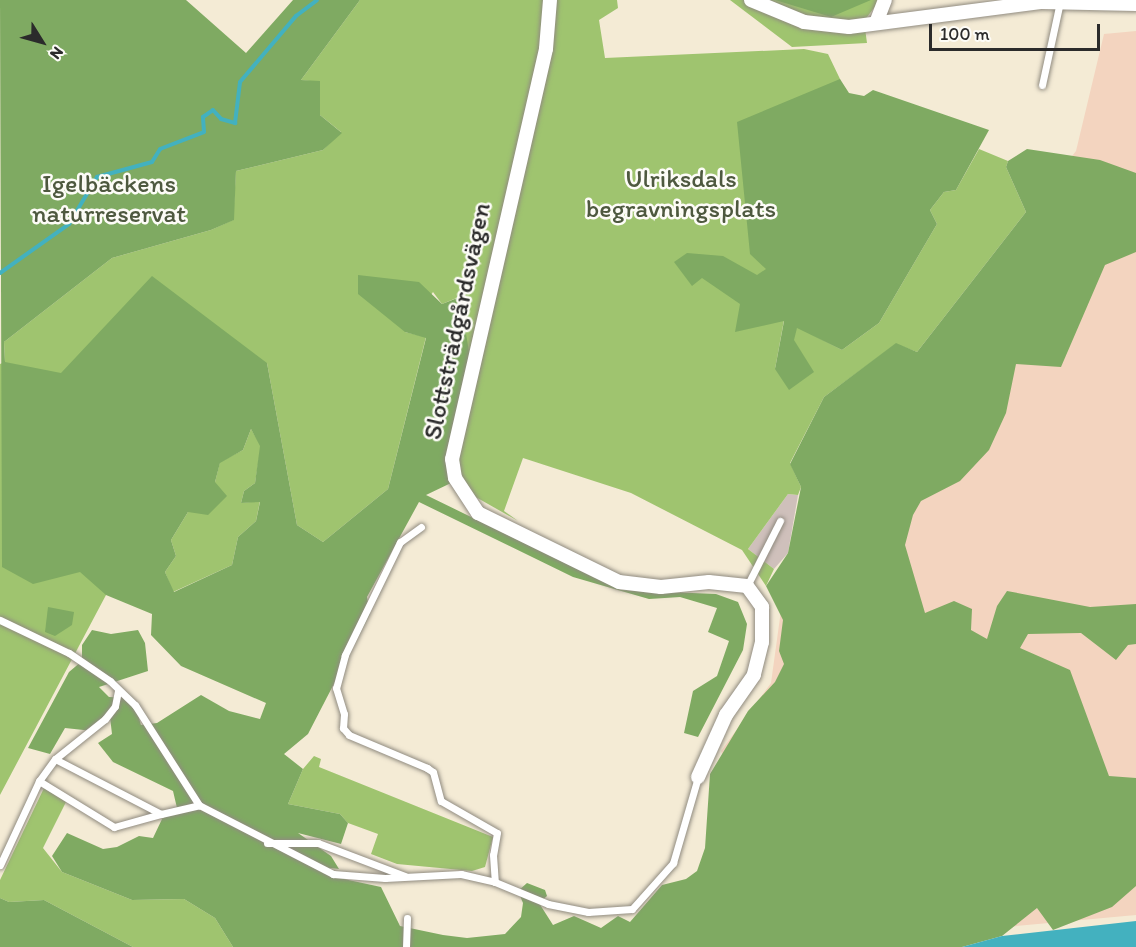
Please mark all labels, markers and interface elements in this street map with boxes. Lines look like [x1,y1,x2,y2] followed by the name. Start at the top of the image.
[12,12,72,72] north arrow
[932,12,1103,50] scale bar
[940,23,990,45] text: 100 m
[46,43,68,63] text: N
[586,163,776,224] park label: Ulriksdals begravningsplats
[32,168,186,230] park label: Igelbäckens naturreservat
[417,200,497,442] street label: Slottsträdgårdsvägen

